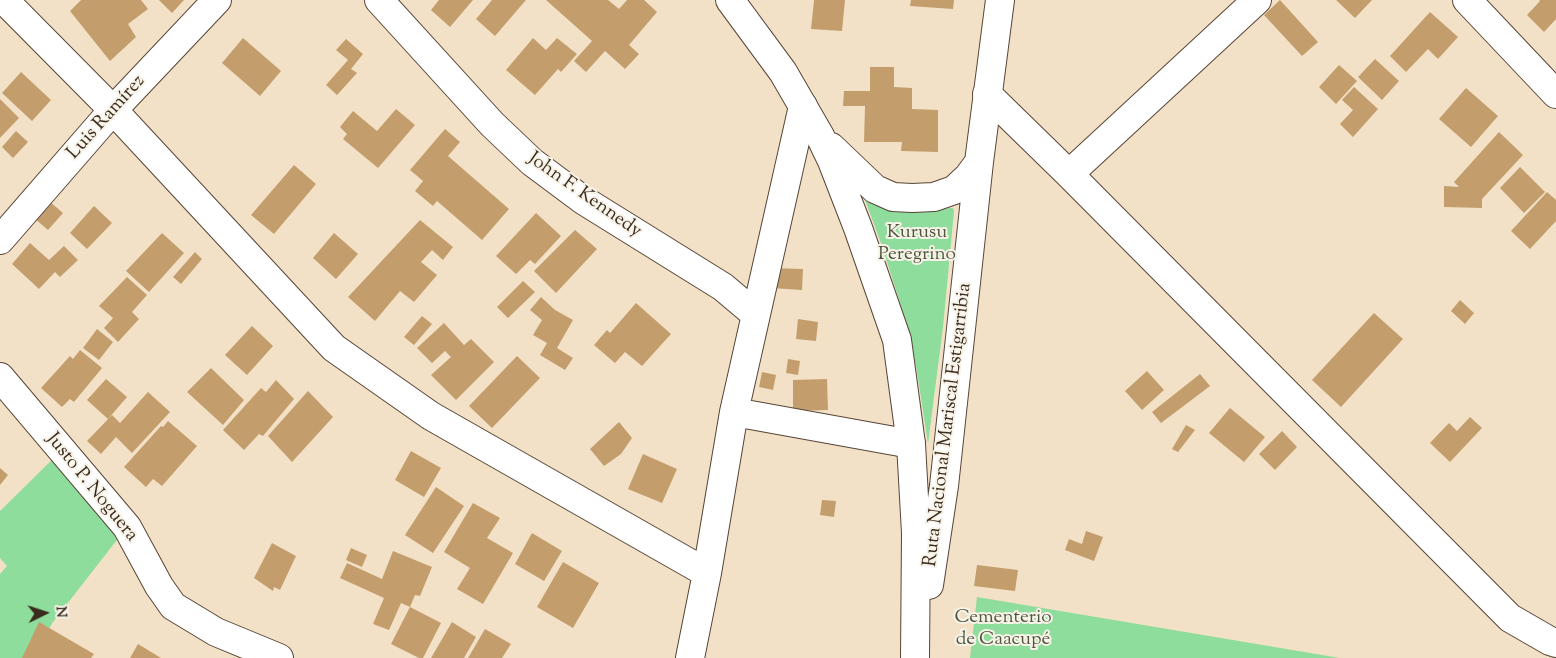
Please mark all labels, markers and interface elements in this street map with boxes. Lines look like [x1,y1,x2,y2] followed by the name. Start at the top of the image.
[63,71,151,165] street label: Luis Ramírez
[523,148,645,244] street label: John F. Kennedy
[878,223,956,267] park label: Kurusu Peregrino
[920,282,978,568] street label: Ruta Nacional Mariscal Estigarribia
[40,429,142,547] street label: Justo P. Noguera
[20,588,70,638] north arrow
[50,606,70,618] text: N
[954,608,1052,652] park label: Cementerio de Caacupé

